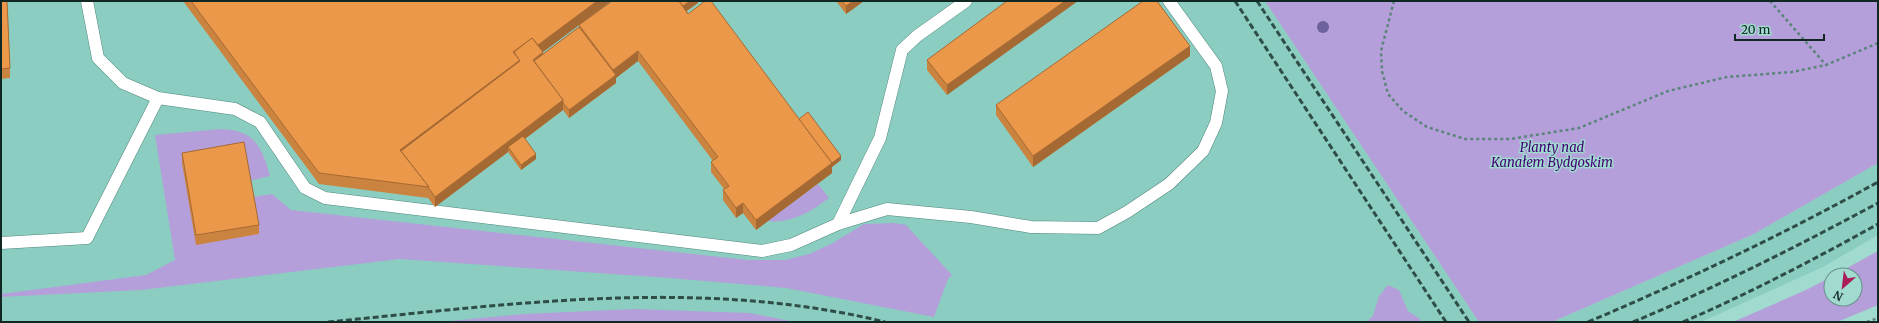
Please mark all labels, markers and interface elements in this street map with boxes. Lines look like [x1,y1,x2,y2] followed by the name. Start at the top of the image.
[1735,16,1824,42] scale bar
[1741,22,1770,37] text: 20 m
[1490,139,1613,171] park label: Planty nad Kanałem Bydgoskim
[1823,267,1863,307] north arrow
[1831,287,1845,304] text: N

